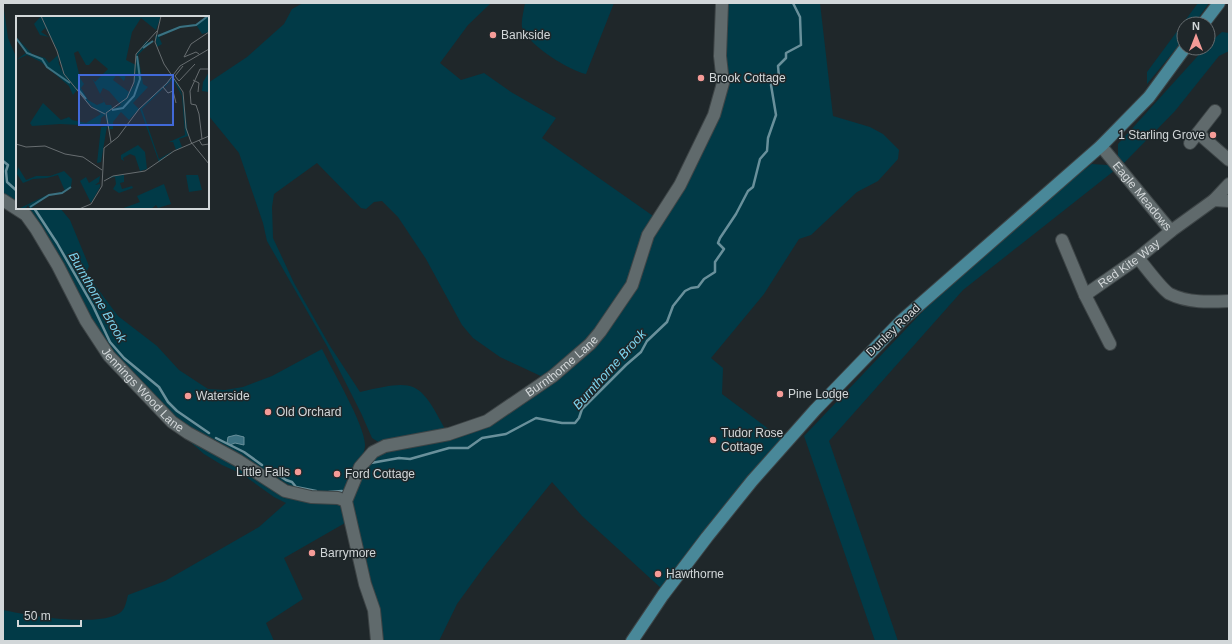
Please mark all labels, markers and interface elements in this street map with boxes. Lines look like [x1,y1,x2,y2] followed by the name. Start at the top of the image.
[16,16,209,209] inset map
[1176,16,1216,56] north arrow
[1192,20,1200,32] text: N
[501,28,551,42] place label: Bankside
[488,30,498,40] marker: Bankside
[709,71,786,85] place label: Brook Cottage
[696,73,706,83] marker: Brook Cottage
[1118,128,1205,142] place label: 1 Starling Grove
[1208,130,1218,140] marker: 1 Starling Grove
[1110,159,1175,234] street label: Eagle Meadows
[1095,236,1162,291] street label: Red Kite Way
[66,249,130,346] water label: Burnthorne Brook
[863,301,923,359] street label: Dunley Road
[570,325,650,412] water label: Burnthorne Brook
[523,332,601,400] street label: Burnthorne Lane
[98,345,187,435] street label: Jennings Wood Lane
[788,387,849,401] place label: Pine Lodge
[196,389,250,403] place label: Waterside
[775,389,785,399] marker: Pine Lodge
[183,391,193,401] marker: Waterside
[276,405,341,419] place label: Old Orchard
[263,407,273,417] marker: Old Orchard
[721,426,784,454] place label: Tudor Rose Cottage
[708,435,718,445] marker: Tudor Rose Cottage
[236,465,290,479] place label: Little Falls
[293,467,303,477] marker: Little Falls
[345,467,415,481] place label: Ford Cottage
[332,469,342,479] marker: Ford Cottage
[320,546,376,560] place label: Barrymore
[307,548,317,558] marker: Barrymore
[666,567,724,581] place label: Hawthorne
[653,569,663,579] marker: Hawthorne
[18,602,81,628] scale bar
[24,609,51,623] text: 50 m

